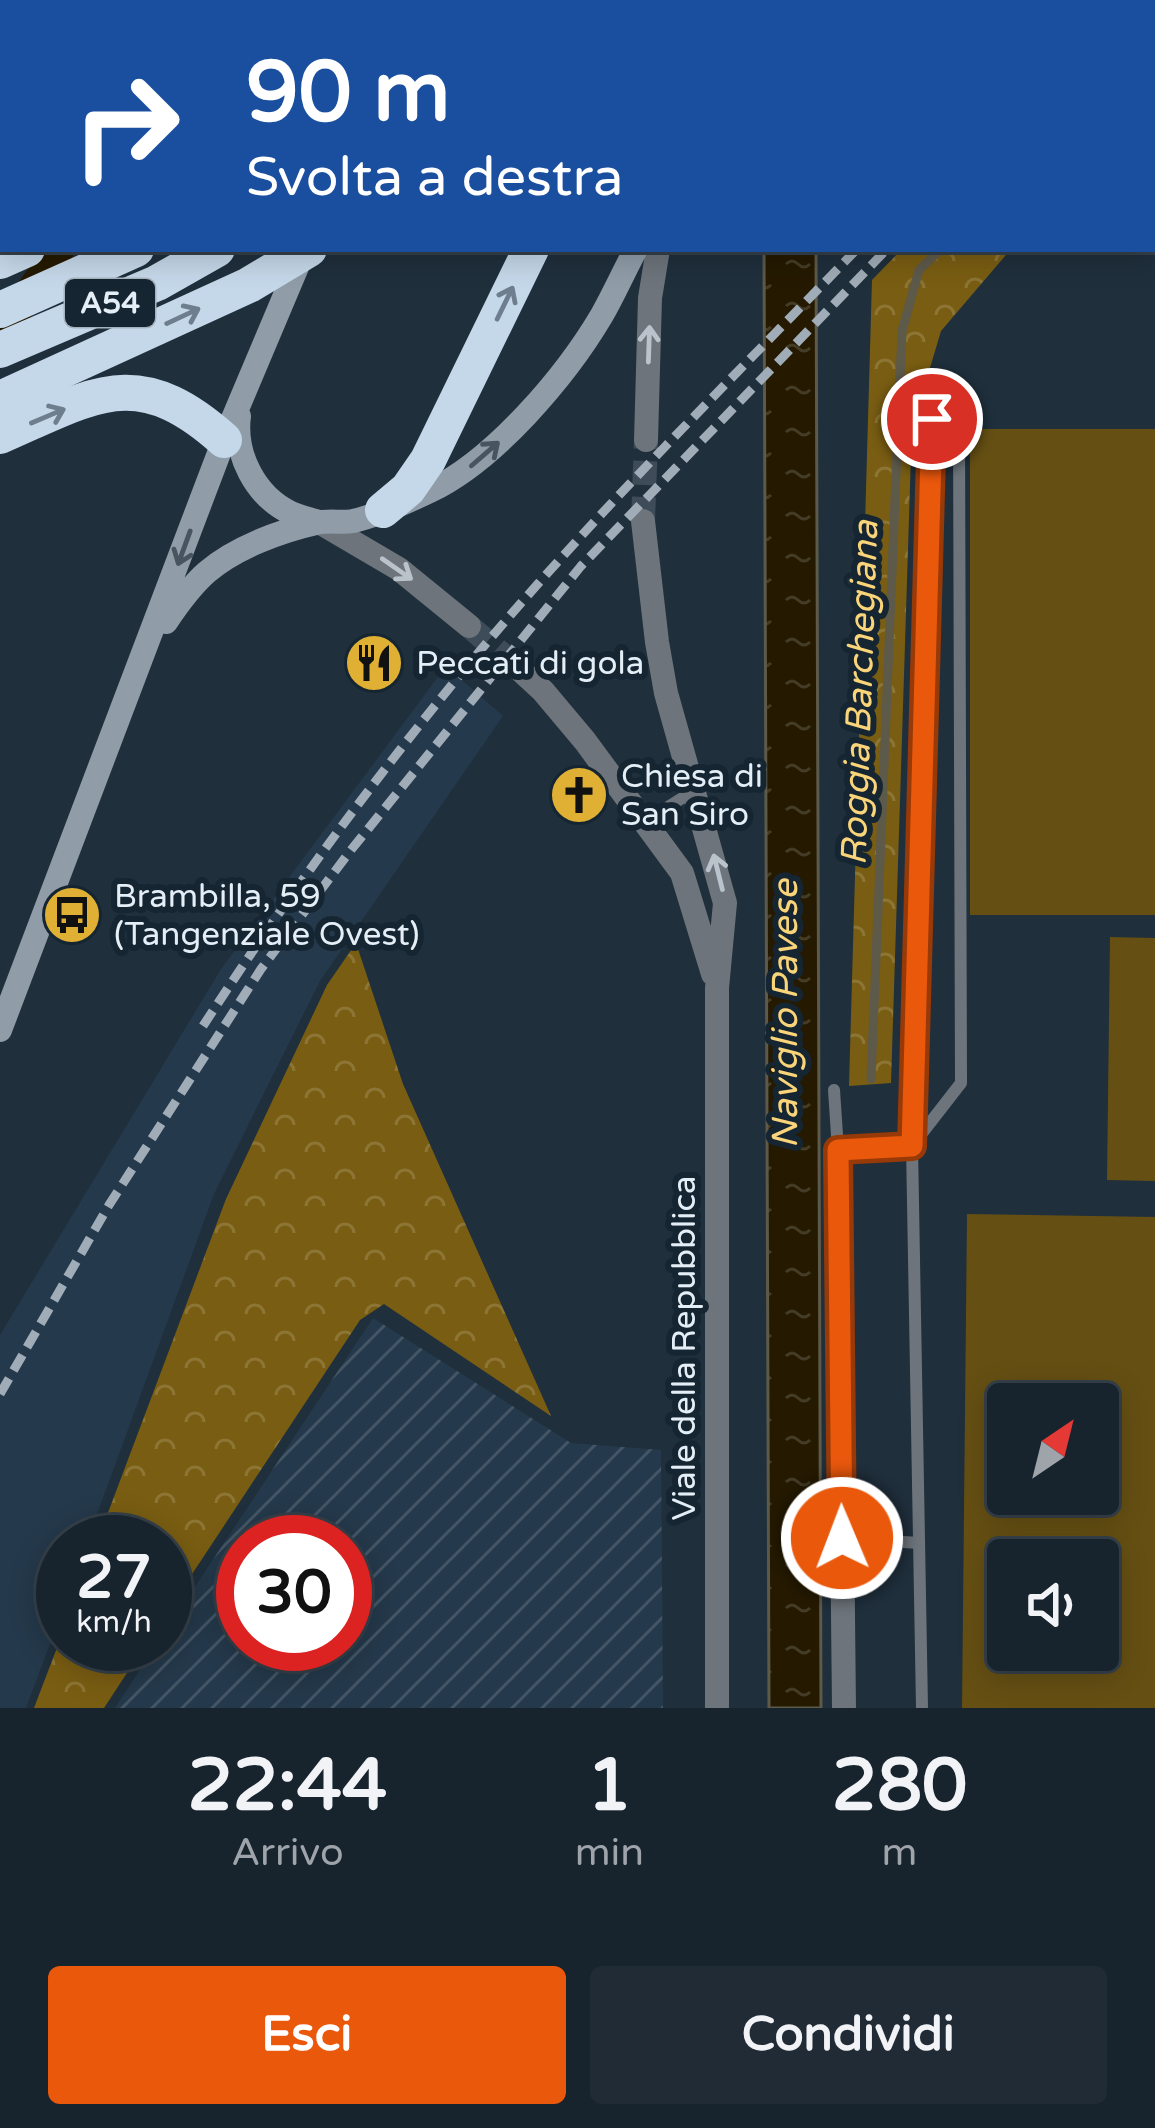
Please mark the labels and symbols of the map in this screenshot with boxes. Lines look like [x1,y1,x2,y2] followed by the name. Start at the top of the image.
[65,279,155,327] road number: A54
[495,286,518,321] one-way arrow
[164,304,200,326] one-way arrow
[637,325,660,364] one-way arrow
[881,368,983,470] pin
[28,404,65,425] one-way arrow
[469,441,500,469] one-way arrow
[832,519,888,866] water label: Roggia Barchegiana
[171,529,193,566] one-way arrow
[380,557,413,582] one-way arrow
[343,632,405,694] restaurant icon: Peccati di gola
[416,644,644,683] place label: Peccati di gola
[621,757,763,834] place label: Chiesa di San Siro
[548,764,610,826] church icon: Chiesa di San Siro
[706,854,728,892] one-way arrow
[114,877,420,954] place label: Brambilla, 59 (Tangenziale Ovest)
[764,878,807,1148] water label: Naviglio Pavese
[41,884,103,946] bus stop icon: Brambilla, 59 (Tangenziale Ovest)
[665,1175,704,1521] street label: Viale della Repubblica
[987,1383,1119,1515] north arrow
[779,1475,905,1601] position arrow
[216,1515,372,1671] speed limit sign: 30

